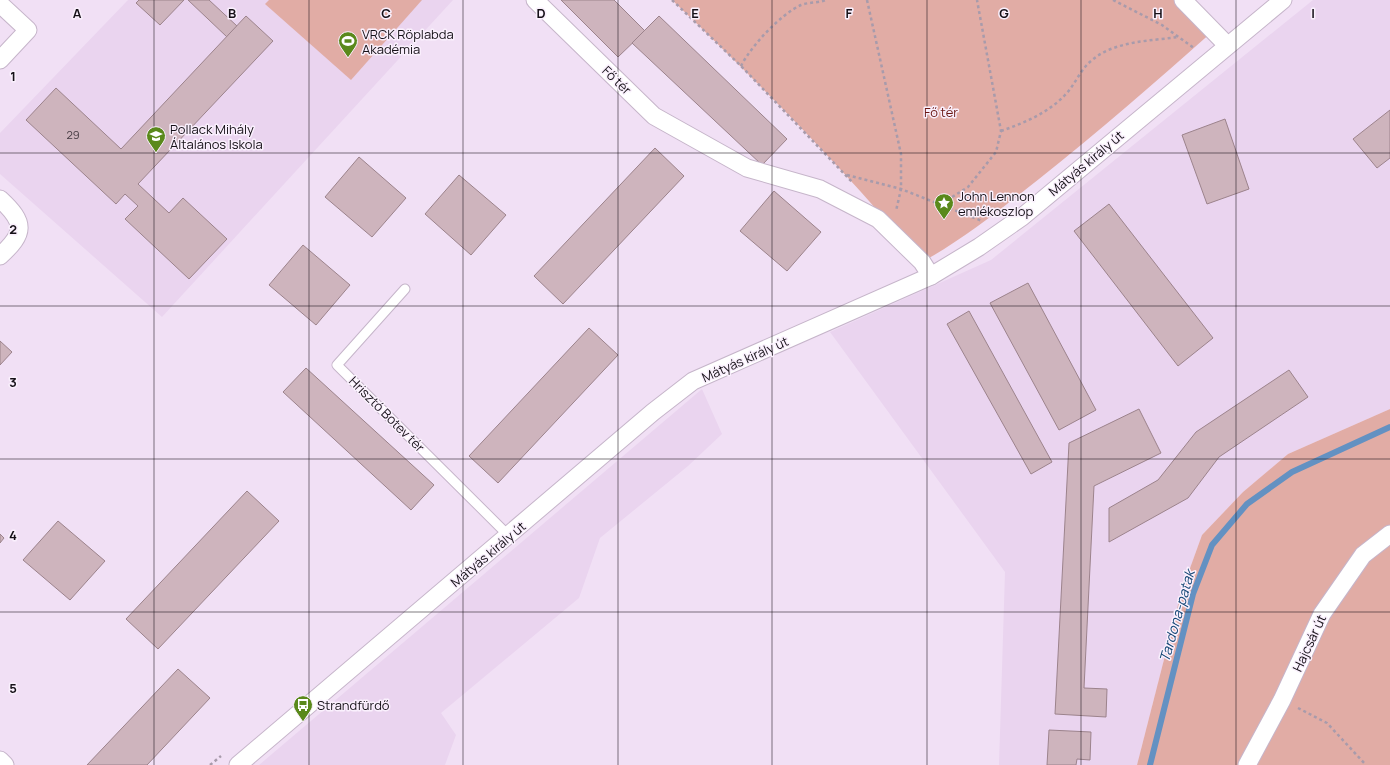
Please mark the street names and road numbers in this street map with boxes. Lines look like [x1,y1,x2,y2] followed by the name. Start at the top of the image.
[598,62,636,99] street label: Fő tér
[1045,126,1127,200] street label: Mátyás király út
[699,332,791,386] street label: Mátyás király út
[345,372,429,456] street label: Hrisztó Botev tér
[447,517,529,591] street label: Mátyás király út
[1288,612,1330,674] street label: Hajcsár út

